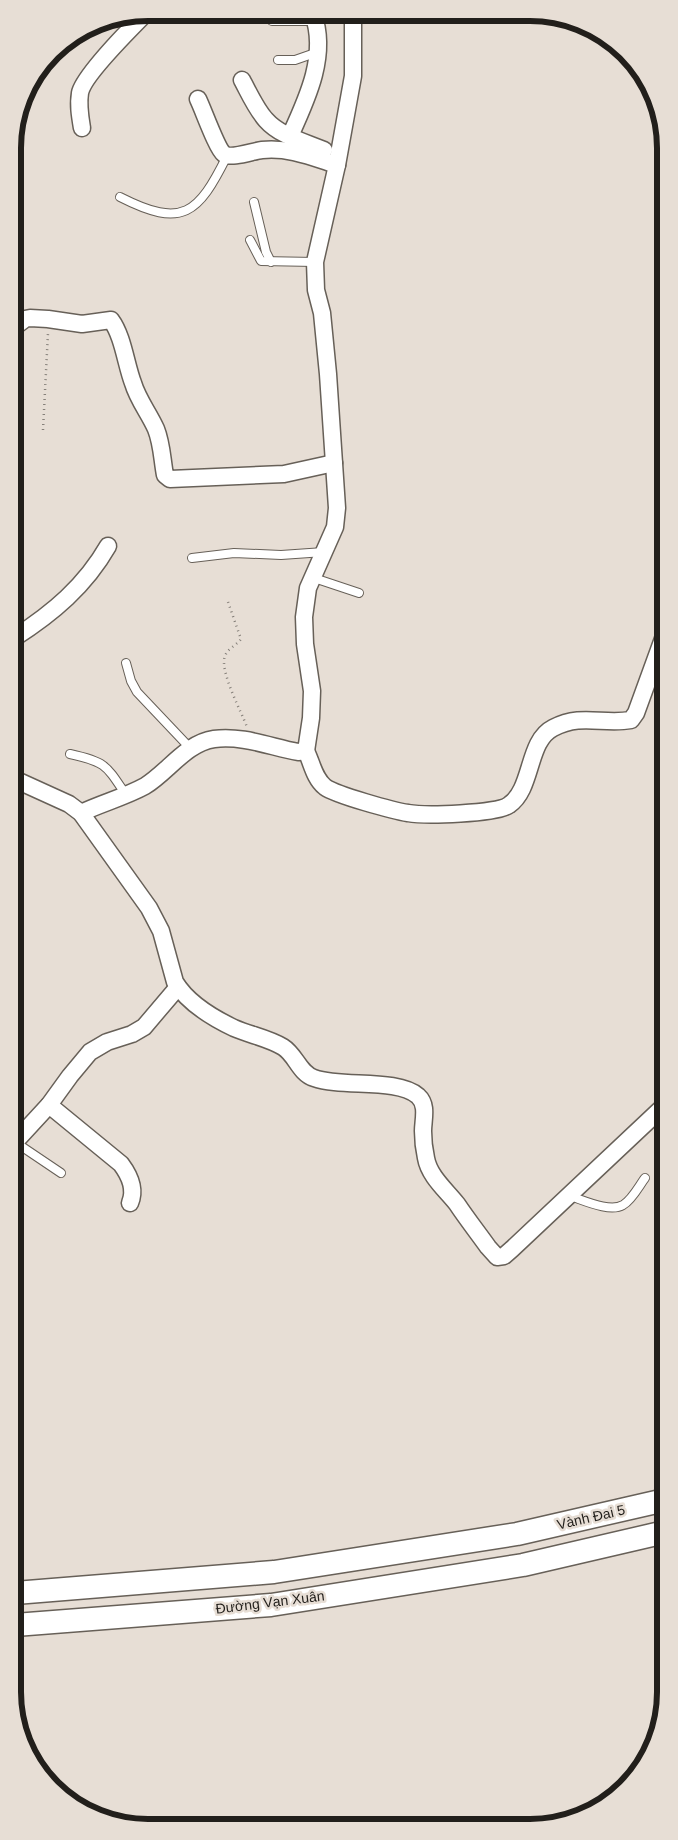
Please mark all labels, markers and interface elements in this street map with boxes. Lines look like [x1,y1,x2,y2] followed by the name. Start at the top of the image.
[555,1501,627,1533] street label: Vành Đai 5
[215,1587,325,1617] street label: Đường Vạn Xuân

